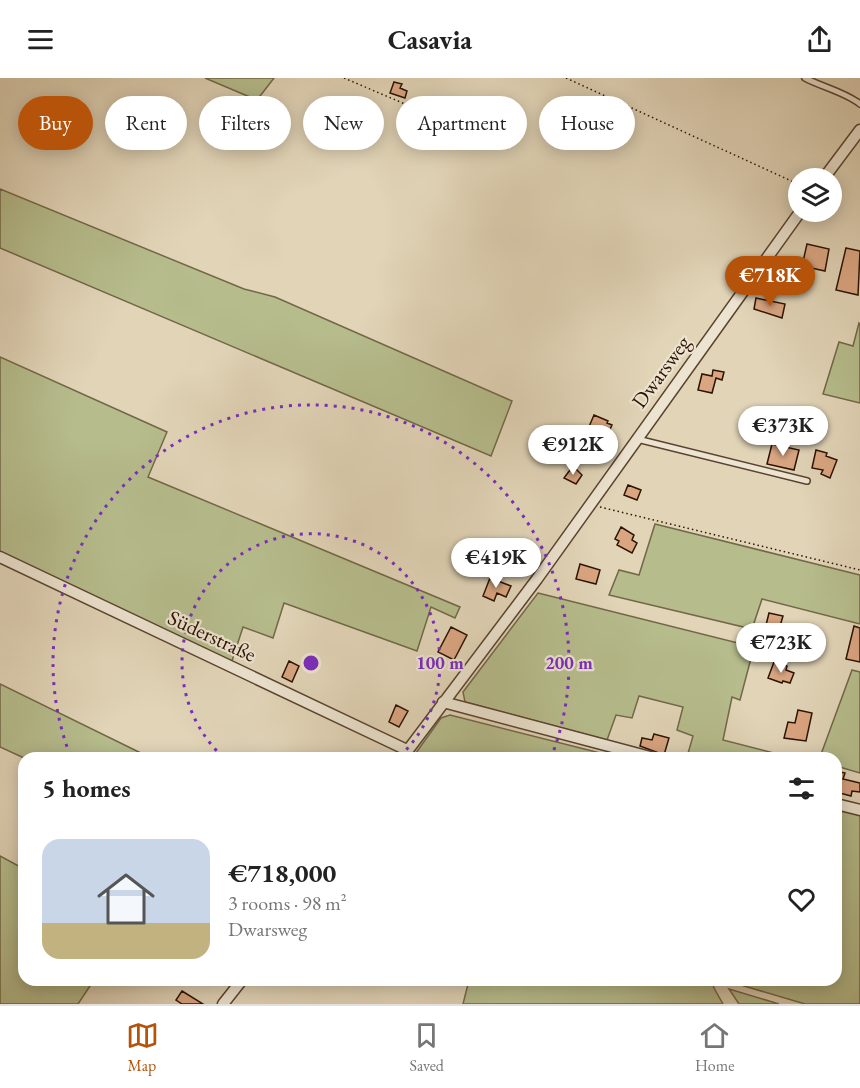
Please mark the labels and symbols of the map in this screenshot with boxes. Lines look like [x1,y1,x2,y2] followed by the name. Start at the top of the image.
[728,256,812,307] pin: €718K
[625,329,696,413] street label: Dwarsweg
[741,406,825,457] pin: €373K
[531,425,615,476] pin: €912K
[454,538,538,589] pin: €419K
[164,603,261,668] street label: Süderstraße
[739,623,823,674] pin: €723K
[416,651,464,674] text: 100 m
[545,651,593,674] text: 200 m
[301,653,321,673] centre of rings

